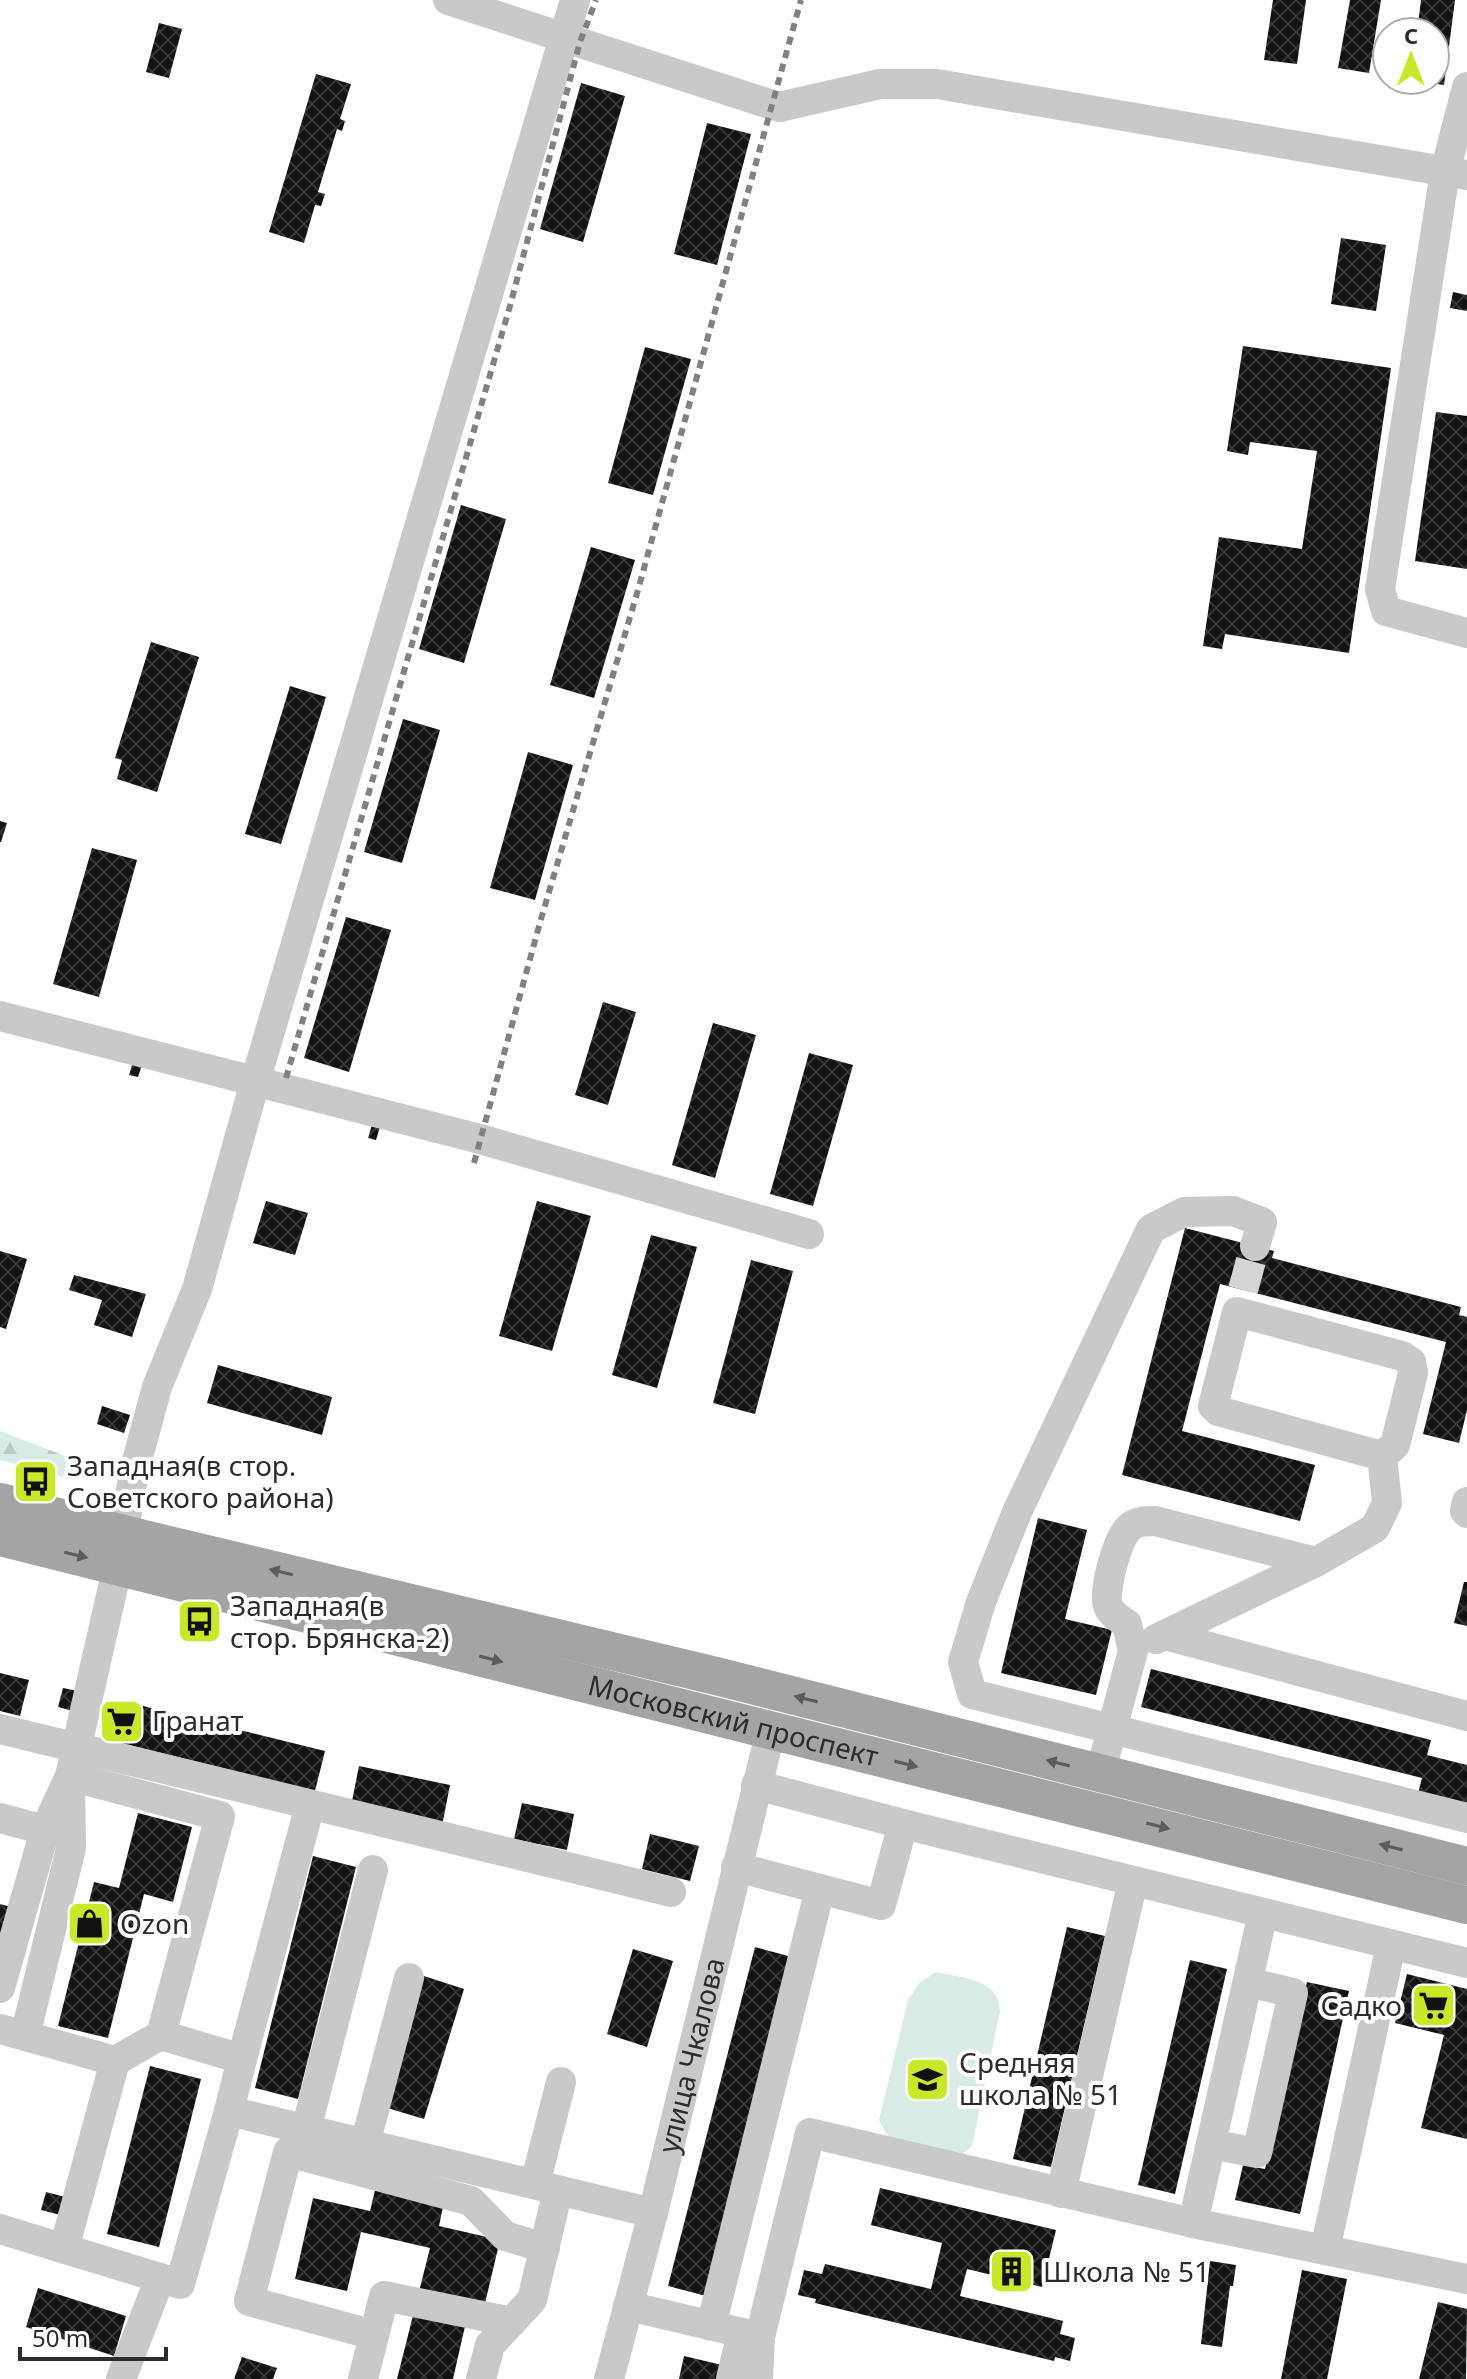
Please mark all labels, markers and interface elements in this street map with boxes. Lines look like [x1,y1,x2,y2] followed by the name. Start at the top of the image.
[1371,16,1451,96] north arrow
[1404,20,1418,50] text: С
[67,1446,334,1516] place label: Западная(в стор. Советского района)
[12,1458,60,1506] bus stop icon: Западная(в стор. Советского района)
[63,1549,88,1561] one-way arrow
[268,1565,293,1577] one-way arrow
[230,1586,449,1656] place label: Западная(в стор. Брянска-2)
[175,1598,223,1646] bus stop icon: Западная(в стор. Брянска-2)
[478,1654,503,1666] one-way arrow
[584,1665,883,1775] street label: Московский проспект
[793,1692,818,1704] one-way arrow
[97,1697,145,1745] supermarket icon: Гранат
[152,1701,244,1739] place label: Гранат
[1045,1757,1070,1769] one-way arrow
[894,1758,919,1770] one-way arrow
[1146,1821,1171,1833] one-way arrow
[1379,1841,1404,1853] one-way arrow
[65,1900,113,1948] shop icon: Ozon
[120,1904,189,1942] place label: Ozon
[648,1954,733,2157] street label: улица Чкалова
[1409,1982,1457,2030] supermarket icon: Садко
[1321,1986,1402,2024] place label: Садко
[959,2043,1122,2113] place label: Средняя школа № 51
[904,2055,952,2103] school or university icon: Средняя школа № 51
[988,2248,1036,2296] building icon: Школа № 51
[1043,2252,1210,2290] place label: Школа № 51
[20,2311,166,2361] scale bar
[32,2321,88,2354] text: 50 m

